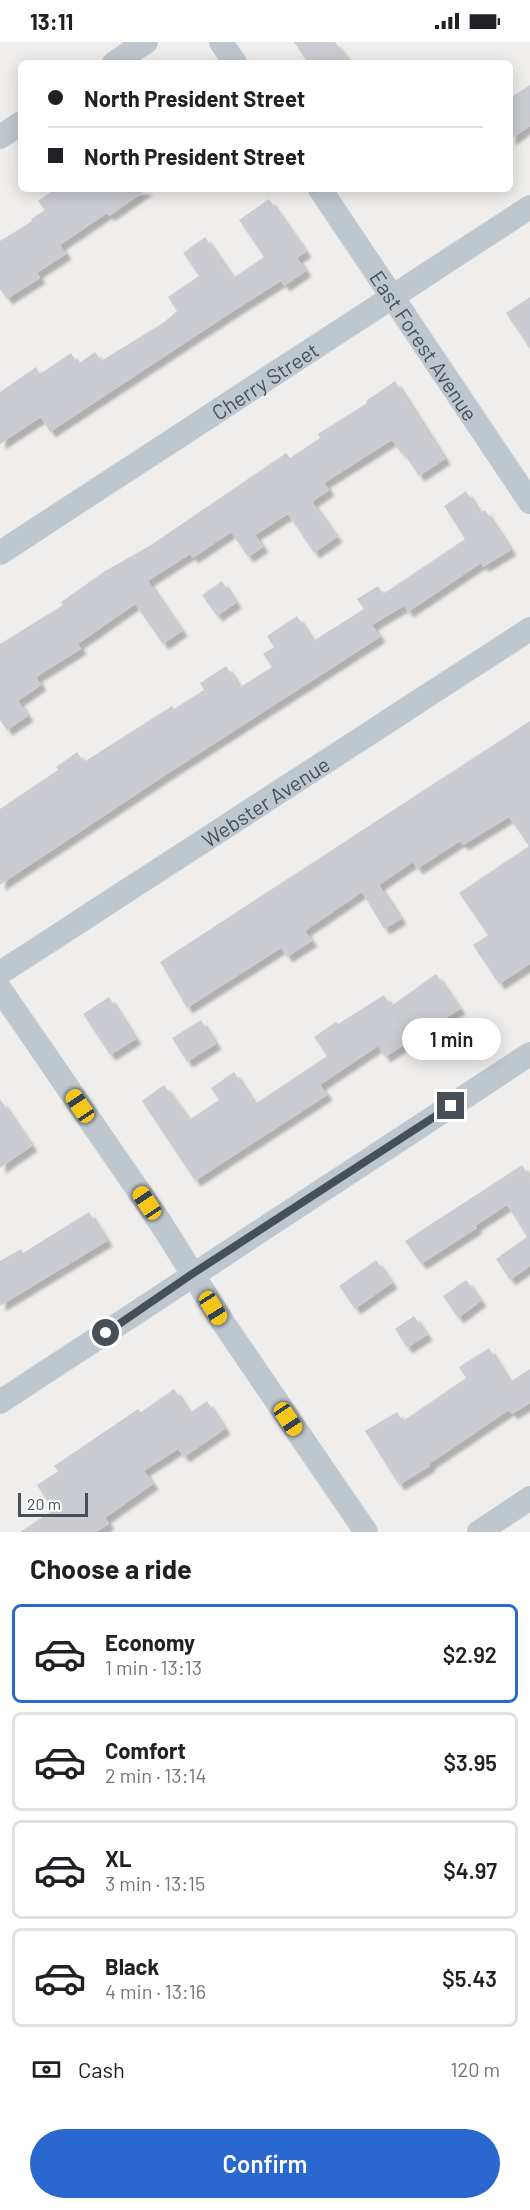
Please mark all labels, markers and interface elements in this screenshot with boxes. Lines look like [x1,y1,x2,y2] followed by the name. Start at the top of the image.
[30,8,73,34] text: 13:11
[84,85,305,111] text: North President Street
[84,143,305,169] text: North President Street
[366,265,484,425] street label: East Forest Avenue
[207,336,323,424] street label: Cherry Street
[196,750,334,852] street label: Webster Avenue
[402,1019,500,1061] callout: 1 min
[430,1027,473,1051] text: 1 min
[62,1086,98,1126] car
[437,1092,464,1119] route end
[129,1183,165,1223] car
[196,1288,230,1328] car
[92,1319,119,1346] route start
[270,1399,306,1439] car
[18,1490,88,1518] scale bar
[27,1494,61,1513] text: 20 m
[30,1552,192,1584] text: Choose a ride
[33,1627,87,1681] icon: car
[105,1629,195,1655] text: Economy
[443,1641,497,1667] text: $2.92
[105,1655,202,1679] text: 1 min · 13:13
[33,1735,87,1789] icon: car
[105,1737,186,1763] text: Comfort
[444,1749,497,1775] text: $3.95
[105,1763,206,1787] text: 2 min · 13:14
[33,1843,87,1897] icon: car
[105,1845,131,1871] text: XL
[443,1857,497,1883] text: $4.97
[105,1871,205,1895] text: 3 min · 13:15
[33,1951,87,2005] icon: car
[105,1953,159,1979] text: Black
[442,1965,497,1991] text: $5.43
[105,1979,206,2003] text: 4 min · 13:16
[30,2053,63,2086] icon: cash
[78,2056,125,2082] text: Cash
[450,2057,500,2081] text: 120 m
[30,2129,500,2198] button: Confirm

